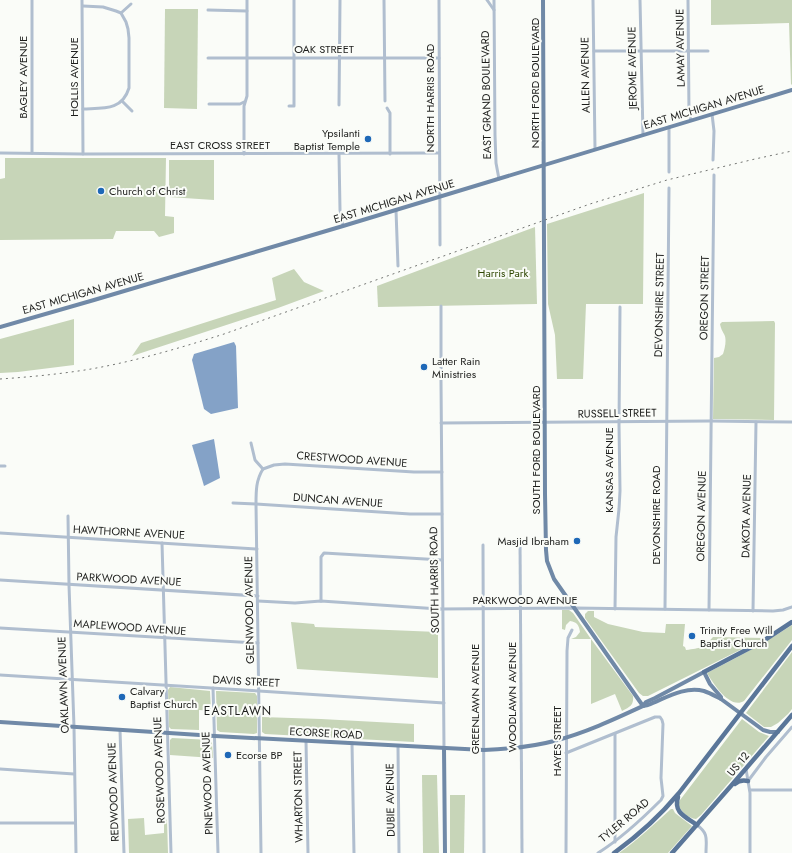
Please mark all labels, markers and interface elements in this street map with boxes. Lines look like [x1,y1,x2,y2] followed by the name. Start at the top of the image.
[671,9,689,87] street label: LAMAY AVENUE
[527,17,543,148] street label: NORTH FORD BOULEVARD
[623,26,641,112] street label: JEROME AVENUE
[477,30,495,160] street label: EAST GRAND BOULEVARD
[15,36,31,118] street label: BAGLEY AVENUE
[66,37,82,117] street label: HOLLIS AVENUE
[576,37,594,113] street label: ALLEN AVENUE
[294,41,354,57] street label: OAK STREET
[422,43,438,152] street label: NORTH HARRIS ROAD
[642,81,766,133] street label: EAST MICHIGAN AVENUE
[294,125,360,154] place label: Ypsilanti Baptist Temple
[363,134,373,144] marker: Ypsilanti Baptist Temple
[170,137,270,153] street label: EAST CROSS STREET
[332,175,456,227] street label: EAST MICHIGAN AVENUE
[109,183,186,199] place label: Church of Christ
[96,186,106,196] marker: Church of Christ
[650,253,668,357] street label: DEVONSHIRE STREET
[695,256,713,340] street label: OREGON STREET
[478,265,529,281] park label: Harris Park
[20,268,146,318] street label: EAST MICHIGAN AVENUE
[432,353,480,382] place label: Latter Rain Ministries
[419,362,429,372] marker: Latter Rain Ministries
[528,385,544,514] street label: SOUTH FORD BOULEVARD
[577,404,657,422] street label: RUSSELL STREET
[601,427,617,513] street label: KANSAS AVENUE
[296,447,408,471] street label: CRESTWOOD AVENUE
[648,465,664,565] street label: DEVONSHIRE ROAD
[692,470,710,562] street label: OREGON AVENUE
[737,474,755,558] street label: DAKOTA AVENUE
[292,489,384,511] street label: DUNCAN AVENUE
[73,521,185,543] street label: HAWTHORNE AVENUE
[425,526,443,633] street label: SOUTH HARRIS ROAD
[498,533,569,549] place label: Masjid Ibraham
[572,536,582,546] marker: Masjid Ibraham
[240,556,258,664] street label: GLENWOOD AVENUE
[76,568,182,590] street label: PARKWOOD AVENUE
[472,592,578,608] street label: PARKWOOD AVENUE
[73,615,187,639] street label: MAPLEWOOD AVENUE
[700,622,773,651] place label: Trinity Free Will Baptist Church
[687,631,697,641] marker: Trinity Free Will Baptist Church
[53,636,73,734] street label: OAKLAWN AVENUE
[504,642,520,752] street label: WOODLAWN AVENUE
[467,644,483,754] street label: GREENLAWN AVENUE
[212,671,280,691] street label: DAVIS STREET
[130,683,197,712] place label: Calvary Baptist Church
[117,692,127,702] marker: Calvary Baptist Church
[204,702,272,720] district label: EASTLAWN
[549,706,565,776] street label: HAYES STREET
[149,716,169,824] street label: ROSEWOOD AVENUE
[289,723,363,743] street label: ECORSE ROAD
[197,731,217,835] street label: PINEWOOD AVENUE
[103,742,123,842] street label: REDWOOD AVENUE
[236,747,283,763] place label: Ecorse BP
[723,748,753,780] street label: US 12
[223,750,233,760] marker: Ecorse BP
[289,751,307,843] street label: WHARTON STREET
[381,763,399,837] street label: DUBIE AVENUE
[595,794,653,846] street label: TYLER ROAD

